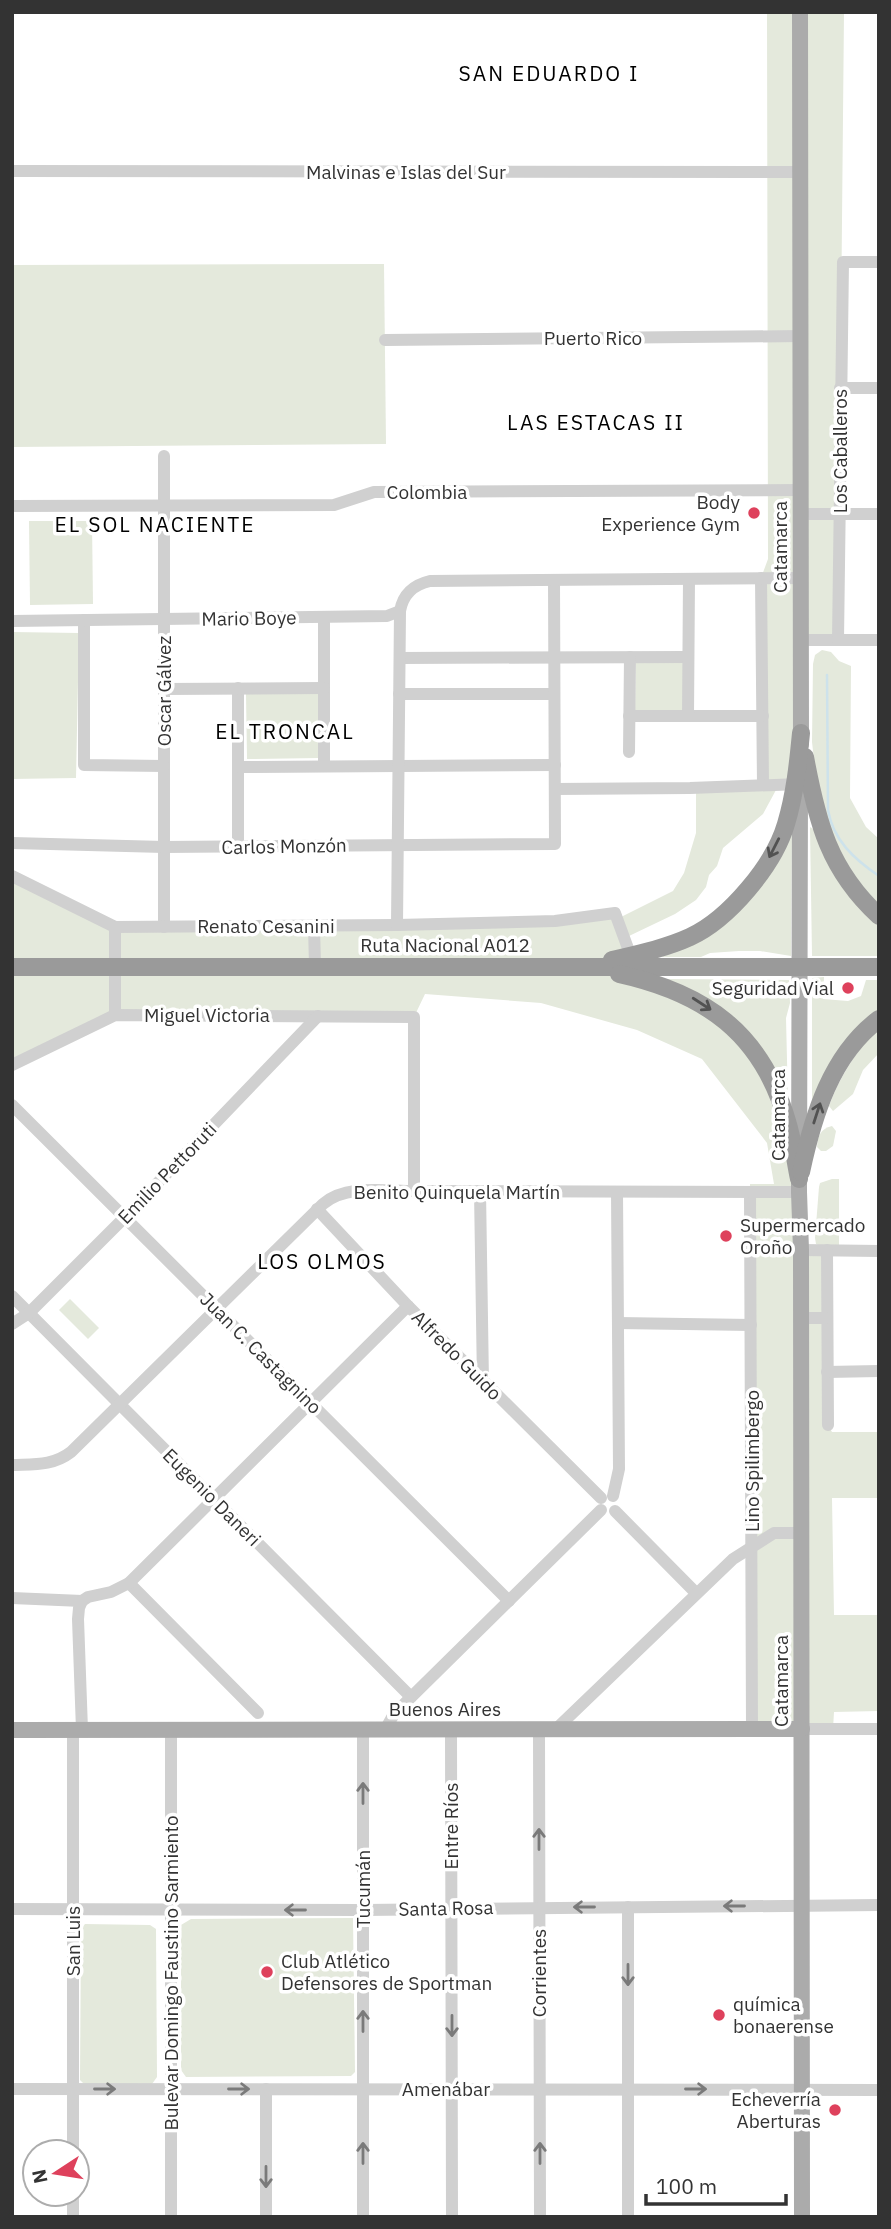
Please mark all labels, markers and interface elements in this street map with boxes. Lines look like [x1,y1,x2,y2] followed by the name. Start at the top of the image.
[459,59,639,87] district label: SAN EDUARDO I
[306,160,506,184] street label: Malvinas e Islas del Sur
[544,326,642,350] street label: Puerto Rico
[828,389,852,513] street label: Los Caballeros
[507,408,685,436] district label: LAS ESTACAS II
[387,480,467,504] street label: Colombia
[601,490,741,536] place label: Body Experience Gym
[768,501,792,593] street label: Catamarca
[746,505,762,521] marker: Body Experience Gym
[54,510,256,538] district label: EL SOL NACIENTE
[201,605,297,631] street label: Mario Boye
[152,636,176,746] street label: Oscar Gálvez
[215,717,355,745] district label: EL TRONCAL
[221,833,347,859] street label: Carlos Monzón
[767,837,781,858] one-way arrow
[197,914,335,938] street label: Renato Cesanini
[360,933,530,957] street label: Ruta Nacional A012
[712,976,834,1000] place label: Seguridad Vial
[840,980,856,996] marker: Seguridad Vial
[691,998,711,1012] one-way arrow
[144,1003,270,1027] street label: Miguel Victoria
[766,1069,790,1161] street label: Catamarca
[811,1102,824,1124] one-way arrow
[113,1117,221,1229] street label: Emilio Pettoruti
[354,1180,560,1204] street label: Benito Quinquela Martín
[740,1213,866,1259] place label: Supermercado Oroño
[718,1228,734,1244] marker: Supermercado Oroño
[257,1247,387,1275] district label: LOS OLMOS
[195,1287,327,1419] street label: Juan C. Castagnino
[407,1305,507,1405] street label: Alfredo Guido
[740,1390,764,1532] street label: Lino Spilimbergo
[158,1443,266,1551] street label: Eugenio Daneri
[769,1635,793,1727] street label: Catamarca
[389,1697,501,1721] street label: Buenos Aires
[356,1782,370,1805] one-way arrow
[439,1782,463,1870] street label: Entre Ríos
[159,1815,183,2131] street label: Bulevar Domingo Faustino Sarmiento
[532,1827,546,1850] one-way arrow
[351,1850,375,1928] street label: Tucumán
[398,1895,494,1921] street label: Santa Rosa
[723,1899,746,1913] one-way arrow
[572,1900,595,1914] one-way arrow
[284,1903,307,1917] one-way arrow
[61,1906,85,1976] street label: San Luis
[527,1929,551,2017] street label: Corrientes
[281,1949,492,1995] place label: Club Atlético Defensores de Sportman
[621,1963,635,1986] one-way arrow
[259,1964,275,1980] marker: Club Atlético Defensores de Sportman
[733,1992,834,2038] place label: química bonaerense
[711,2007,727,2023] marker: química bonaerense
[356,2009,370,2032] one-way arrow
[445,2014,459,2037] one-way arrow
[402,2077,490,2101] street label: Amenábar
[93,2082,116,2096] one-way arrow
[227,2082,250,2096] one-way arrow
[684,2082,707,2096] one-way arrow
[731,2087,821,2133] place label: Echeverría Aberturas
[827,2102,843,2118] marker: Echeverría Aberturas
[21,2138,91,2208] north arrow
[533,2141,547,2164] one-way arrow
[356,2142,370,2165] one-way arrow
[646,2162,786,2206] scale bar
[259,2166,273,2189] one-way arrow
[26,2167,53,2186] text: N
[656,2172,717,2200] text: 100 m

